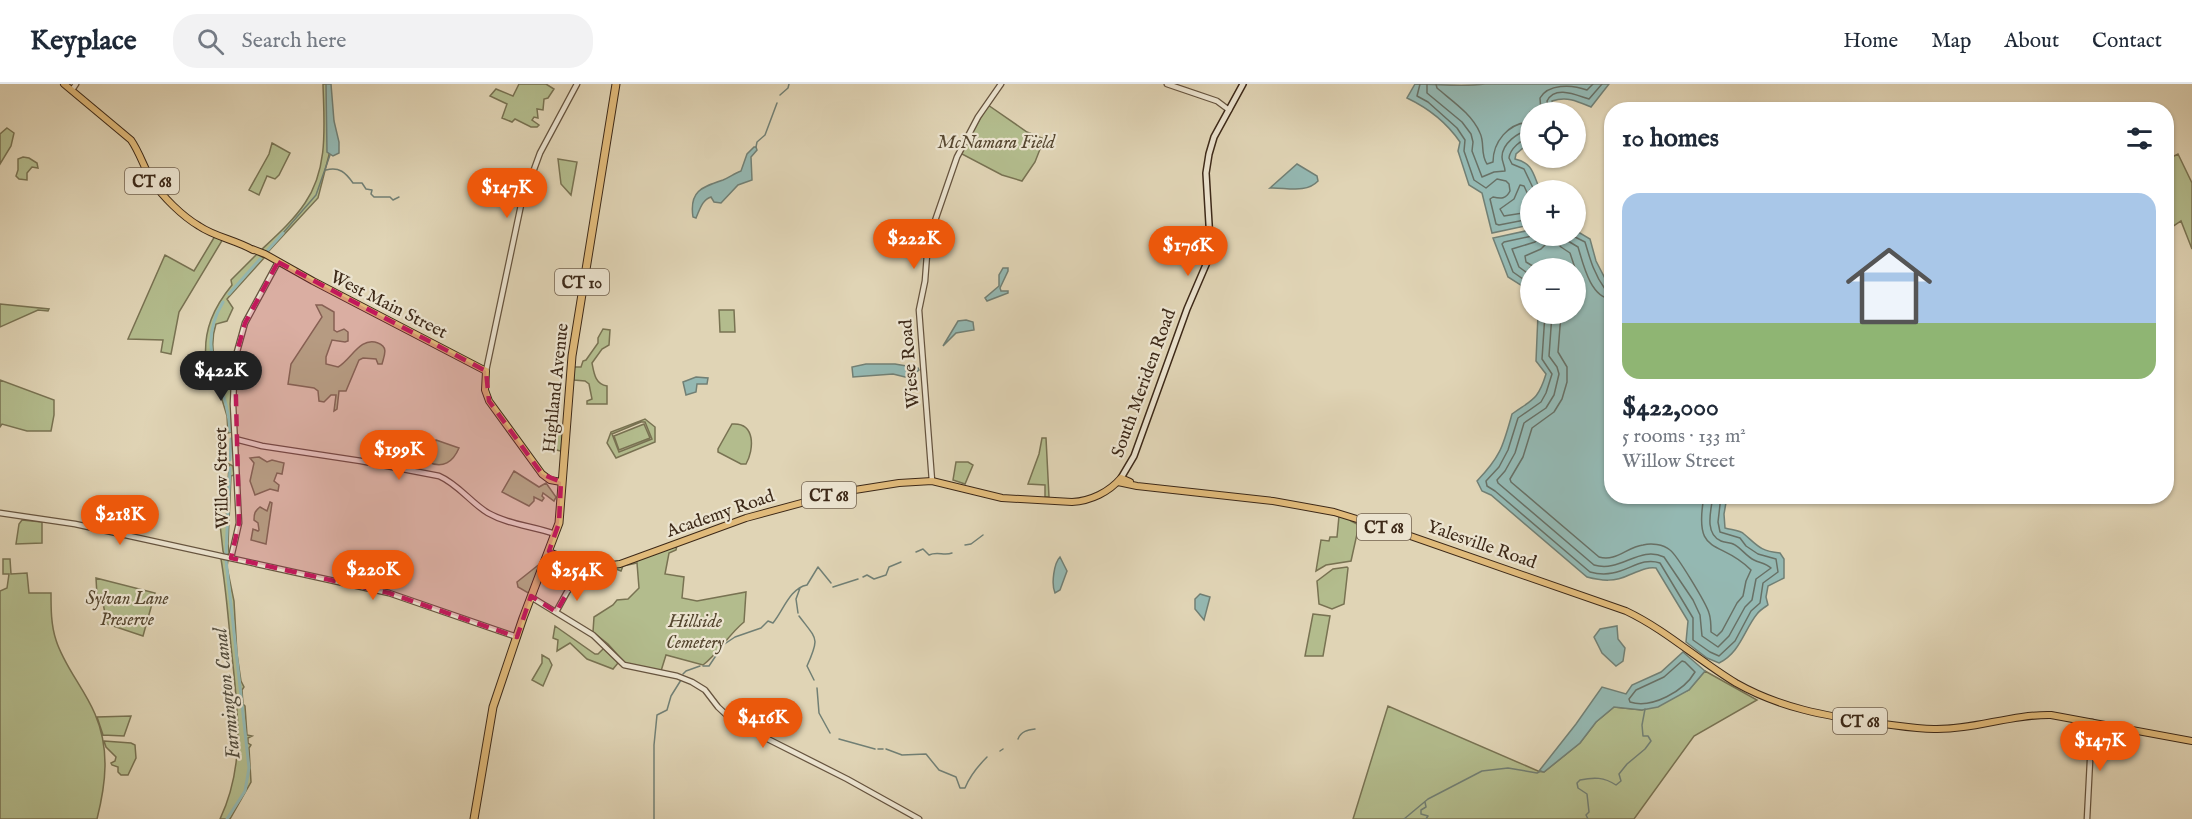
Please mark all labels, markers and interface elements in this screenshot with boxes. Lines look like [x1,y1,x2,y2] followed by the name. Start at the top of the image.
[173,14,593,68] search box
[30,24,137,59] text: Keyplace
[194,25,227,58] icon: search
[242,27,346,55] text: Search here
[1843,28,1898,55] text: Home
[1931,28,1971,55] text: Map
[2004,28,2059,55] text: About
[2092,28,2162,55] text: Contact
[1520,102,1586,324] map controls
[1520,102,1586,168] button: locate
[1622,122,1719,155] text: 10 homes
[2123,122,2156,155] icon: filters
[937,132,1056,155] park label: McNamara Field
[125,168,179,194] road number: CT 68
[465,168,549,219] pin: $147K
[481,175,533,200] text: $147K
[1520,180,1586,246] button: +
[872,219,956,270] pin: $222K
[887,226,941,251] text: $222K
[1146,226,1230,277] pin: $176K
[1835,232,1943,340] icon: home
[1163,233,1213,258] text: $176K
[1520,258,1586,324] button: −
[326,266,451,345] street label: West Main Street
[555,269,609,295] road number: CT 10
[1107,306,1182,461] street label: South Meriden Road
[895,318,926,409] street label: Wiese Road
[538,322,575,454] street label: Highland Avenue
[179,351,263,402] pin: $422K
[194,358,248,383] text: $422K
[1622,391,1719,424] text: $422,000
[1622,424,1746,449] text: 5 rooms · 133 m²
[210,427,235,529] street label: Willow Street
[357,430,441,481] pin: $199K
[374,437,424,462] text: $199K
[1622,449,1735,474] text: Willow Street
[802,482,856,508] road number: CT 68
[662,485,778,544] street label: Academy Road
[78,495,162,546] pin: $218K
[95,502,145,527] text: $218K
[1357,514,1411,540] road number: CT 68
[1424,516,1540,575] street label: Yalesville Road
[331,550,415,601] pin: $220K
[535,551,619,602] pin: $254K
[346,557,400,582] text: $220K
[551,558,603,583] text: $254K
[85,588,169,632] park label: Sylvan Lane Preserve
[666,611,724,655] park label: Hillside Cemetery
[208,625,248,761] water label: Farmington Canal
[721,698,805,749] pin: $416K
[737,705,789,730] text: $416K
[1833,708,1887,734] road number: CT 68
[2058,721,2142,772] pin: $147K
[2074,728,2126,753] text: $147K

